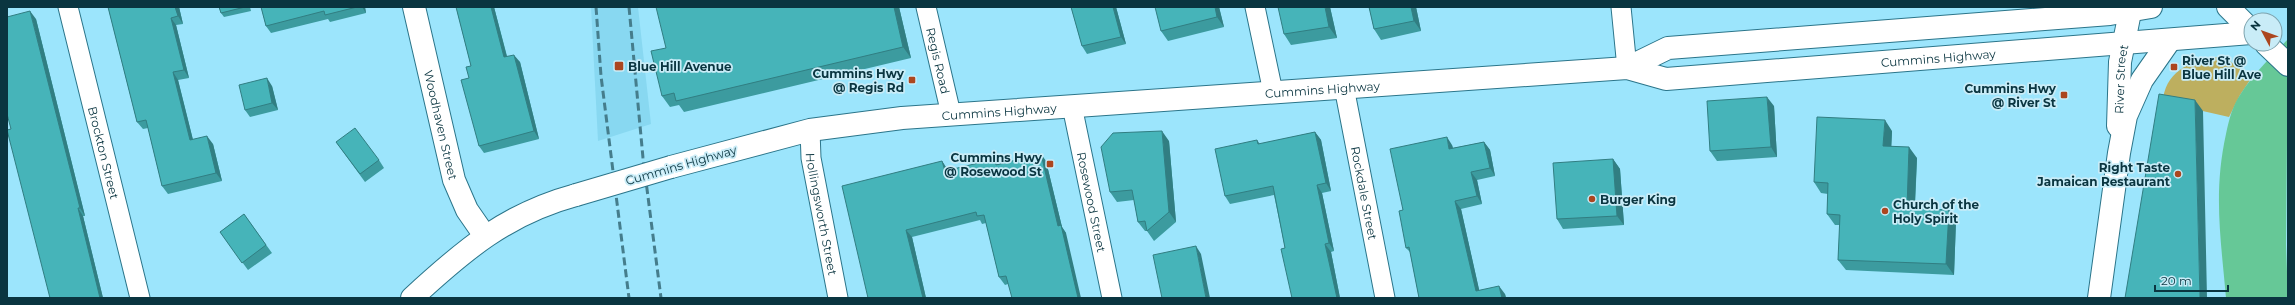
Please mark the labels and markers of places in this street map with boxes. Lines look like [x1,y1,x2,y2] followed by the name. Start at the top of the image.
[2182,53,2262,82] place label: River St @ Blue Hill Ave
[628,59,732,74] place label: Blue Hill Avenue
[613,60,625,72] marker: Blue Hill Avenue
[2169,62,2179,72] marker: River St @ Blue Hill Ave
[812,66,905,95] place label: Cummins Hwy @ Regis Rd
[907,75,917,85] marker: Cummins Hwy @ Regis Rd
[1964,81,2057,110] place label: Cummins Hwy @ River St
[2059,90,2069,100] marker: Cummins Hwy @ River St
[944,150,1043,179] place label: Cummins Hwy @ Rosewood St
[1045,159,1055,169] marker: Cummins Hwy @ Rosewood St
[2036,160,2171,189] place label: Right Taste Jamaican Restaurant
[2173,169,2183,179] marker: Right Taste Jamaican Restaurant
[1600,192,1676,207] place label: Burger King
[1587,194,1597,204] marker: Burger King
[1893,197,1979,226] place label: Church of the Holy Spirit
[1880,206,1890,216] marker: Church of the Holy Spirit

